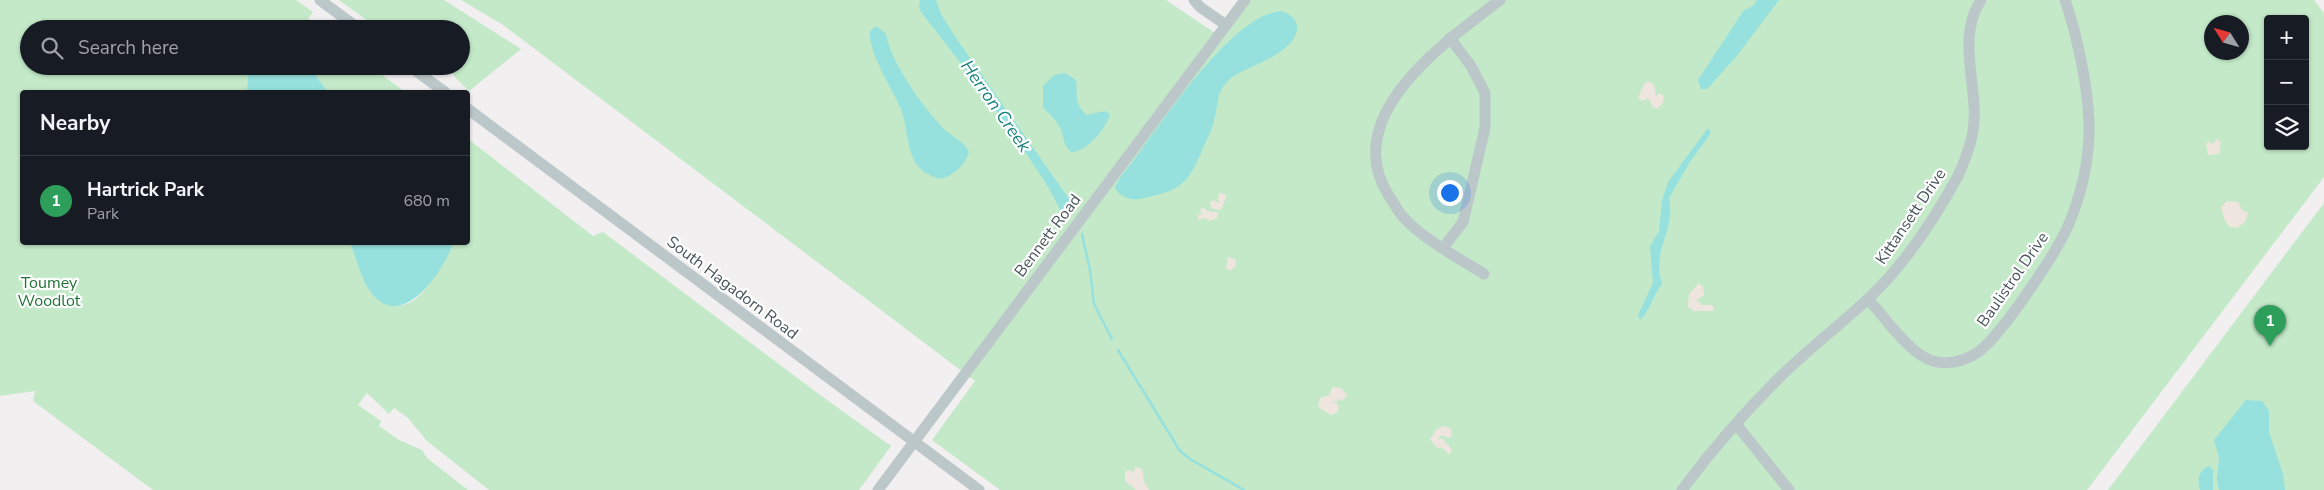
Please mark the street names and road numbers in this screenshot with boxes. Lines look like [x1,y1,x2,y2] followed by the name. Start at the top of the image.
[1871,164,1951,269] street label: Kittansett Drive
[1009,190,1086,281] street label: Bennett Road
[1972,228,2054,331] street label: Baulistrol Drive
[662,231,803,345] street label: South Hagadorn Road

